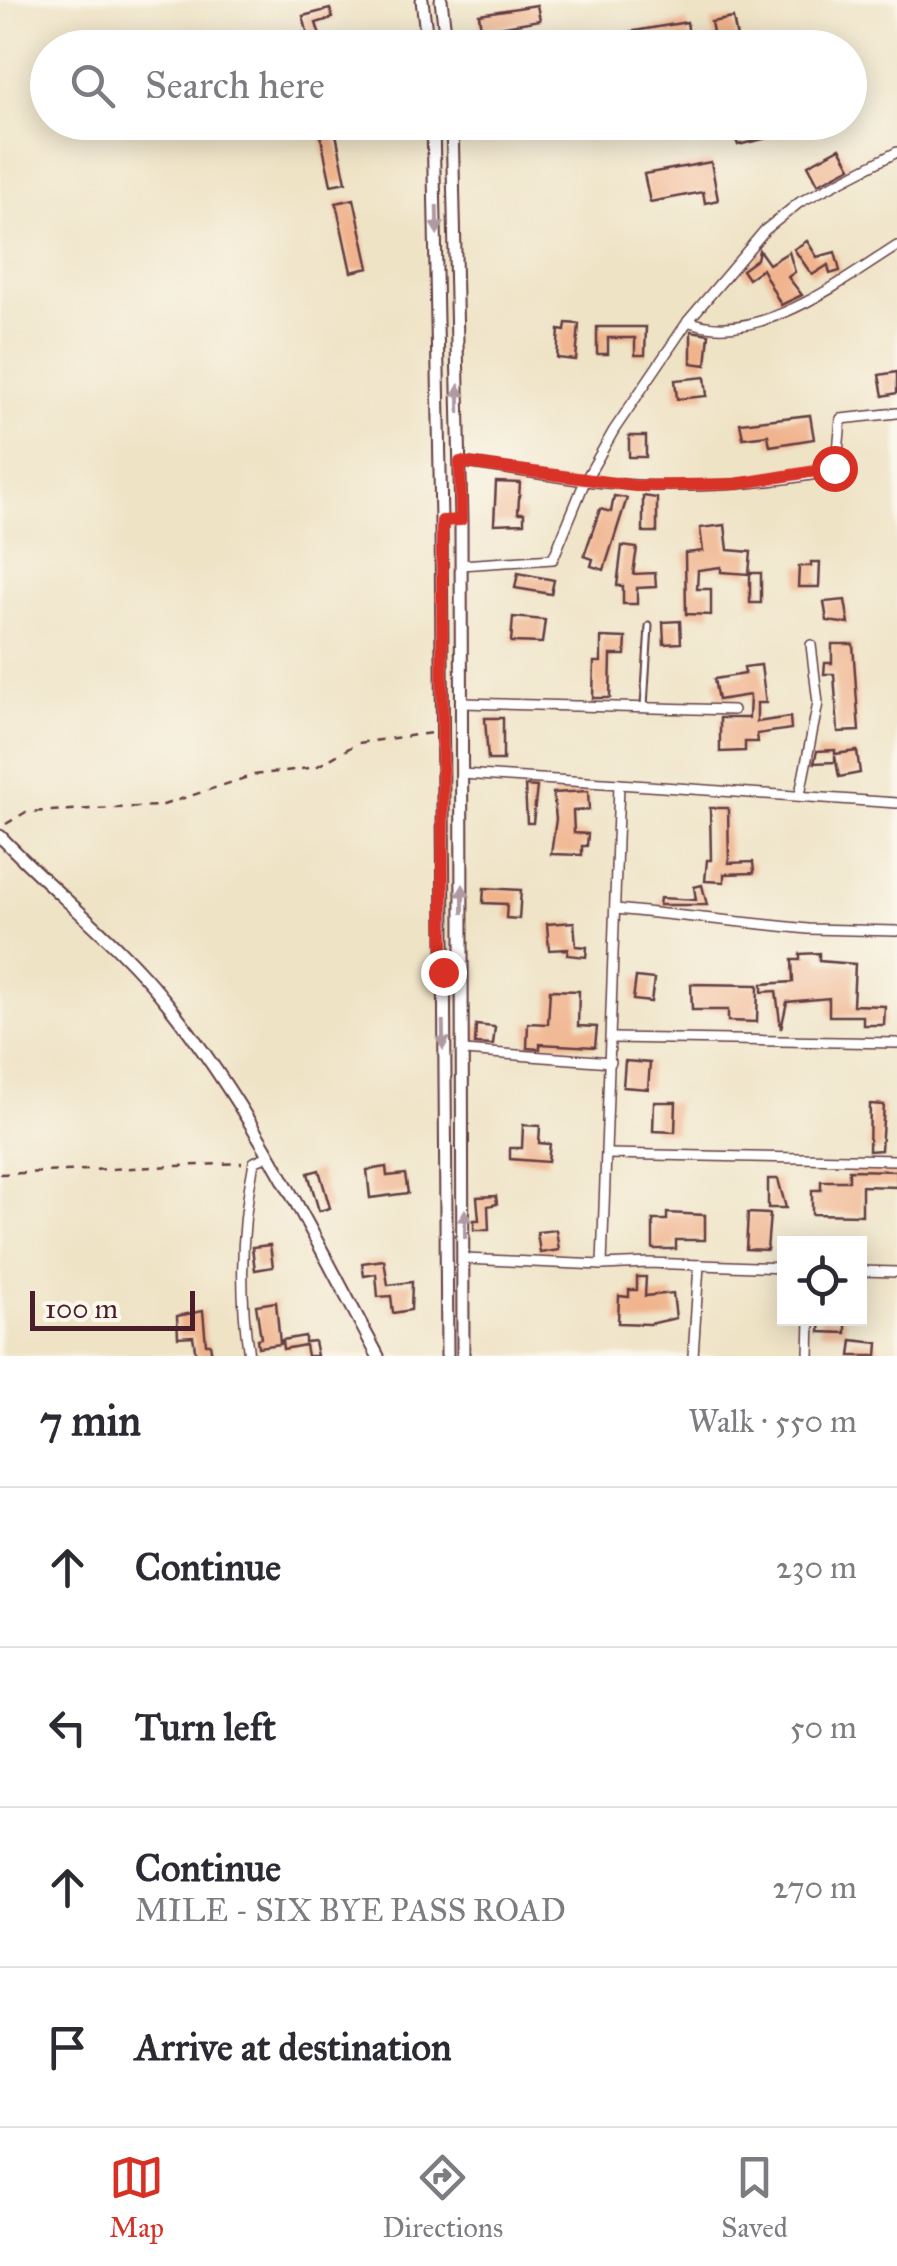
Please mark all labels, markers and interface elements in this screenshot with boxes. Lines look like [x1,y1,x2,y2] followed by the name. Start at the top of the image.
[30,30,867,140] search box
[65,58,120,113] icon: search
[145,62,325,108] text: Search here
[429,204,445,236] one-way arrow
[451,382,467,414] one-way arrow
[812,446,858,492] route start
[455,882,471,914] one-way arrow
[421,950,467,996] route end
[435,1019,451,1051] one-way arrow
[457,1207,473,1239] one-way arrow
[777,1236,867,1326] map controls
[777,1236,867,1326] button: locate
[30,1286,195,1330] scale bar
[45,1291,118,1326] text: 100 m
[40,1395,141,1447] text: 7 min
[688,1402,857,1441] text: Walk · 550 m
[40,1540,95,1595] icon: ahead
[135,1544,281,1590] text: Continue
[776,1548,857,1587] text: 230 m
[40,1700,95,1755] icon: left
[135,1704,276,1750] text: Turn left
[790,1708,857,1747] text: 50 m
[135,1845,281,1891] text: Continue
[40,1860,95,1915] icon: ahead
[773,1868,857,1907] text: 270 m
[135,1891,566,1930] text: MILE - SIX BYE PASS ROAD
[40,2020,95,2075] icon: arrive
[135,2024,452,2070] text: Arrive at destination
[109,2150,164,2245] tab: Map
[382,2150,503,2245] tab: Directions
[721,2150,788,2245] tab: Saved

